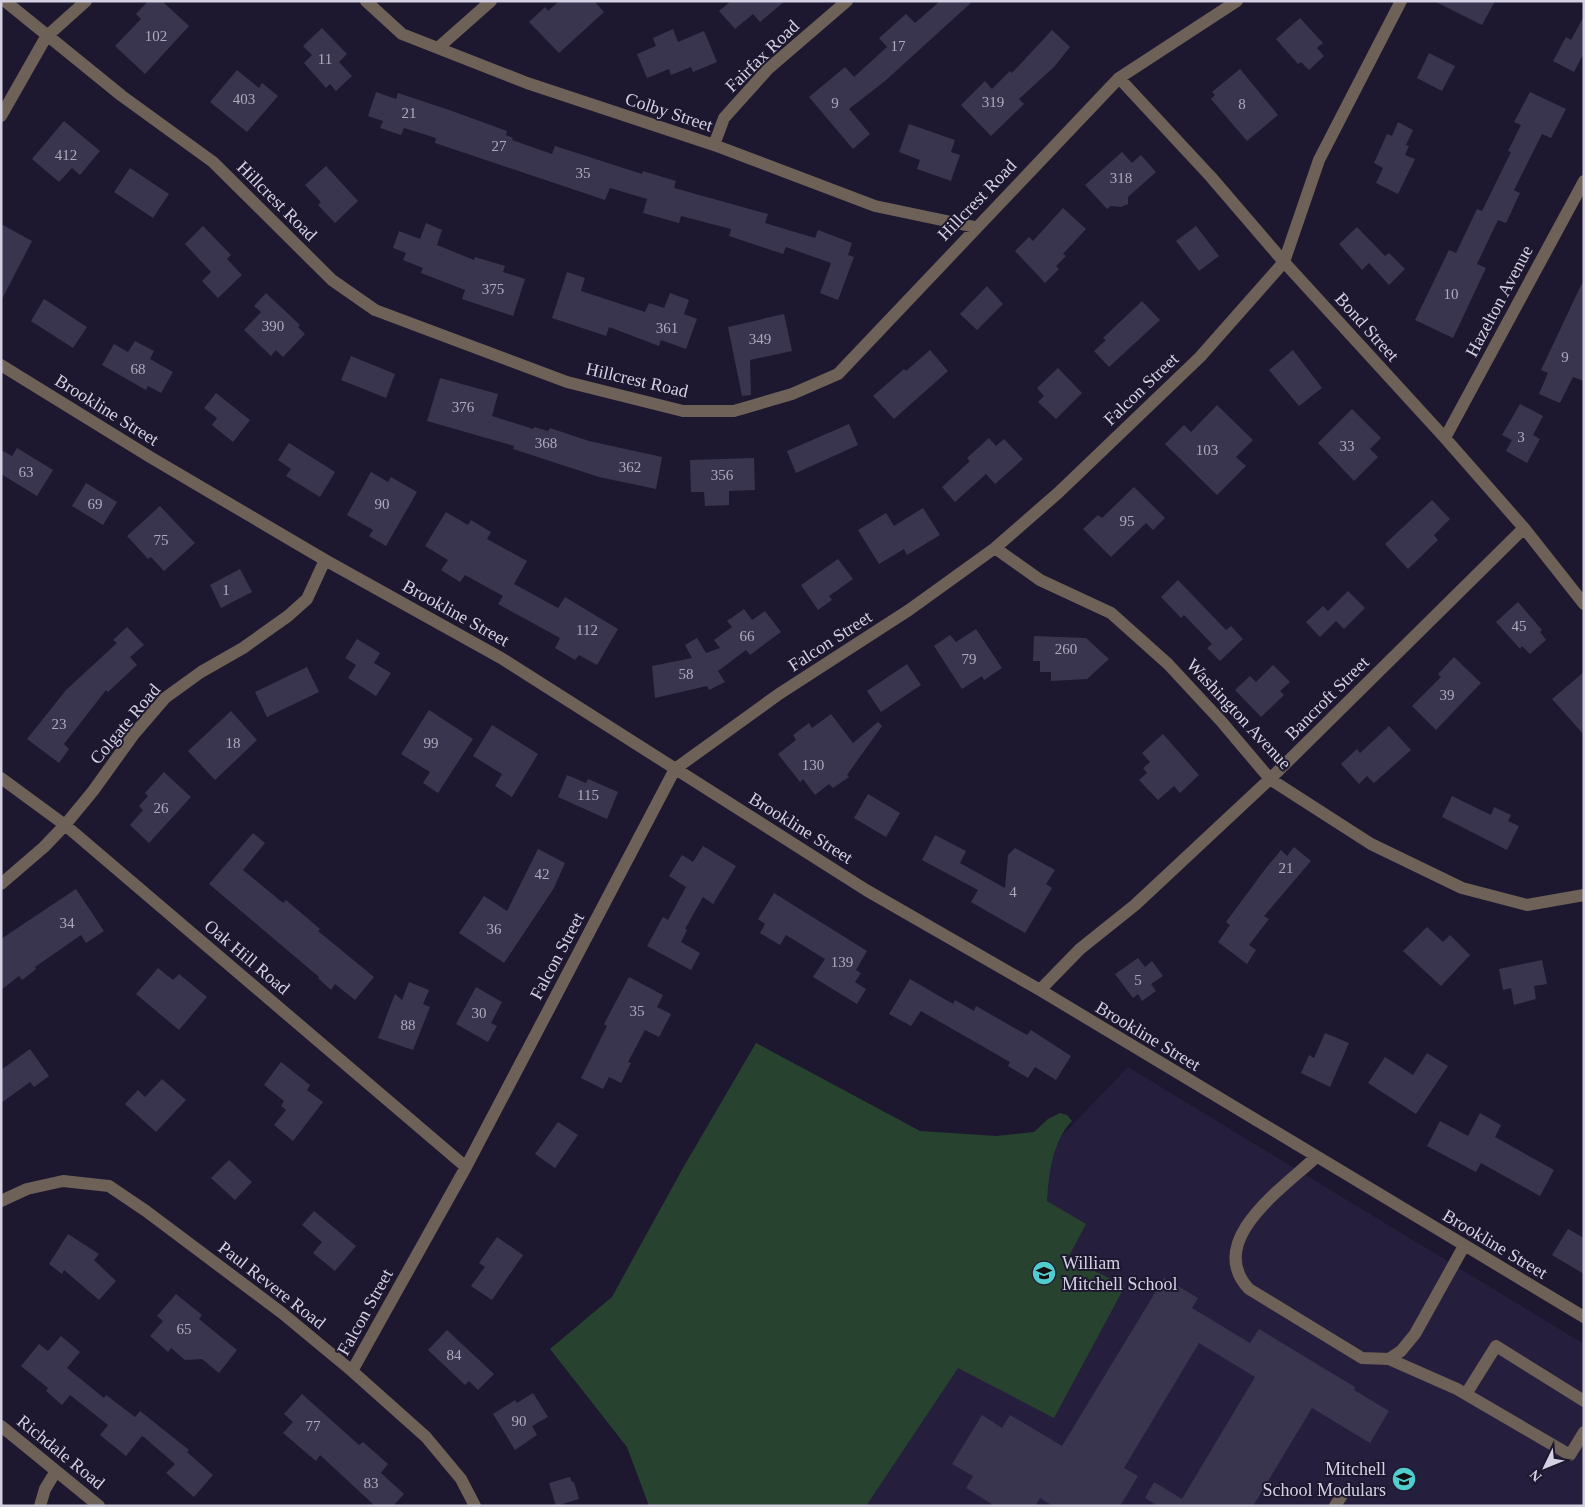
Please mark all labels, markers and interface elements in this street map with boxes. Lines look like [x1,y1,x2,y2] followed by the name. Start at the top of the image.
[721,16,803,96] street label: Fairfax Road
[145,28,167,44] house number: 102
[891,38,906,54] house number: 17
[318,51,332,67] house number: 11
[623,89,715,135] street label: Colby Street
[233,91,255,107] house number: 403
[982,94,1004,110] house number: 319
[831,95,839,111] house number: 9
[1238,96,1246,112] house number: 8
[402,105,417,121] house number: 21
[492,138,507,154] house number: 27
[55,147,77,163] house number: 412
[934,155,1020,245] street label: Hillcrest Road
[233,157,321,245] street label: Hillcrest Road
[576,165,591,181] house number: 35
[1110,170,1132,186] house number: 318
[1461,242,1537,360] street label: Hazelton Avenue
[482,281,504,297] house number: 375
[1444,286,1459,302] house number: 10
[1331,289,1403,365] street label: Bond Street
[262,318,284,334] house number: 390
[656,320,678,336] house number: 361
[749,331,771,347] house number: 349
[1100,349,1182,429] street label: Falcon Street
[1561,349,1569,365] house number: 9
[584,359,690,401] street label: Hillcrest Road
[131,361,146,377] house number: 68
[51,370,163,450] street label: Brookline Street
[452,399,475,415] house number: 376
[1517,429,1525,445] house number: 3
[535,435,557,451] house number: 368
[1340,438,1355,454] house number: 33
[1196,442,1218,458] house number: 103
[619,459,641,475] house number: 362
[19,464,34,480] house number: 63
[711,467,734,483] house number: 356
[88,496,103,512] house number: 69
[375,496,390,512] house number: 90
[1120,513,1135,529] house number: 95
[154,532,169,548] house number: 75
[399,576,513,650] street label: Brookline Street
[222,582,230,598] house number: 1
[785,607,875,675] street label: Falcon Street
[1512,618,1527,634] house number: 45
[576,622,598,638] house number: 112
[740,628,755,644] house number: 66
[1055,641,1077,657] house number: 260
[962,651,977,667] house number: 79
[1281,652,1373,744] street label: Bancroft Street
[1183,655,1295,773] street label: Washington Avenue
[679,666,694,682] house number: 58
[86,680,164,768] street label: Colgate Road
[1440,687,1455,703] house number: 39
[52,716,67,732] house number: 23
[226,735,241,751] house number: 18
[424,735,439,751] house number: 99
[802,757,824,773] house number: 130
[577,787,599,803] house number: 115
[745,788,857,868] street label: Brookline Street
[154,800,169,816] house number: 26
[1279,860,1294,876] house number: 21
[535,866,550,882] house number: 42
[1009,884,1017,900] house number: 4
[526,909,588,1003] street label: Falcon Street
[60,915,75,931] house number: 34
[200,916,294,998] street label: Oak Hill Road
[487,921,502,937] house number: 36
[831,954,853,970] house number: 139
[1134,972,1142,988] house number: 5
[1092,997,1204,1075] street label: Brookline Street
[630,1003,645,1019] house number: 35
[472,1005,487,1021] house number: 30
[401,1017,416,1033] house number: 88
[1439,1205,1551,1283] street label: Brookline Street
[215,1237,329,1333] street label: Paul Revere Road
[1062,1253,1178,1294] place label: William Mitchell School
[1031,1260,1057,1286] school or university icon: William Mitchell School
[333,1265,397,1359] street label: Falcon Street
[177,1321,192,1337] house number: 65
[447,1347,462,1363] house number: 84
[13,1411,109,1493] street label: Richdale Road
[512,1413,527,1429] house number: 90
[306,1418,321,1434] house number: 77
[1520,1442,1570,1492] north arrow
[1263,1459,1386,1500] place label: Mitchell School Modulars
[1391,1466,1417,1492] school or university icon: Mitchell School Modulars
[1527,1467,1545,1484] text: N
[364,1475,379,1491] house number: 83

